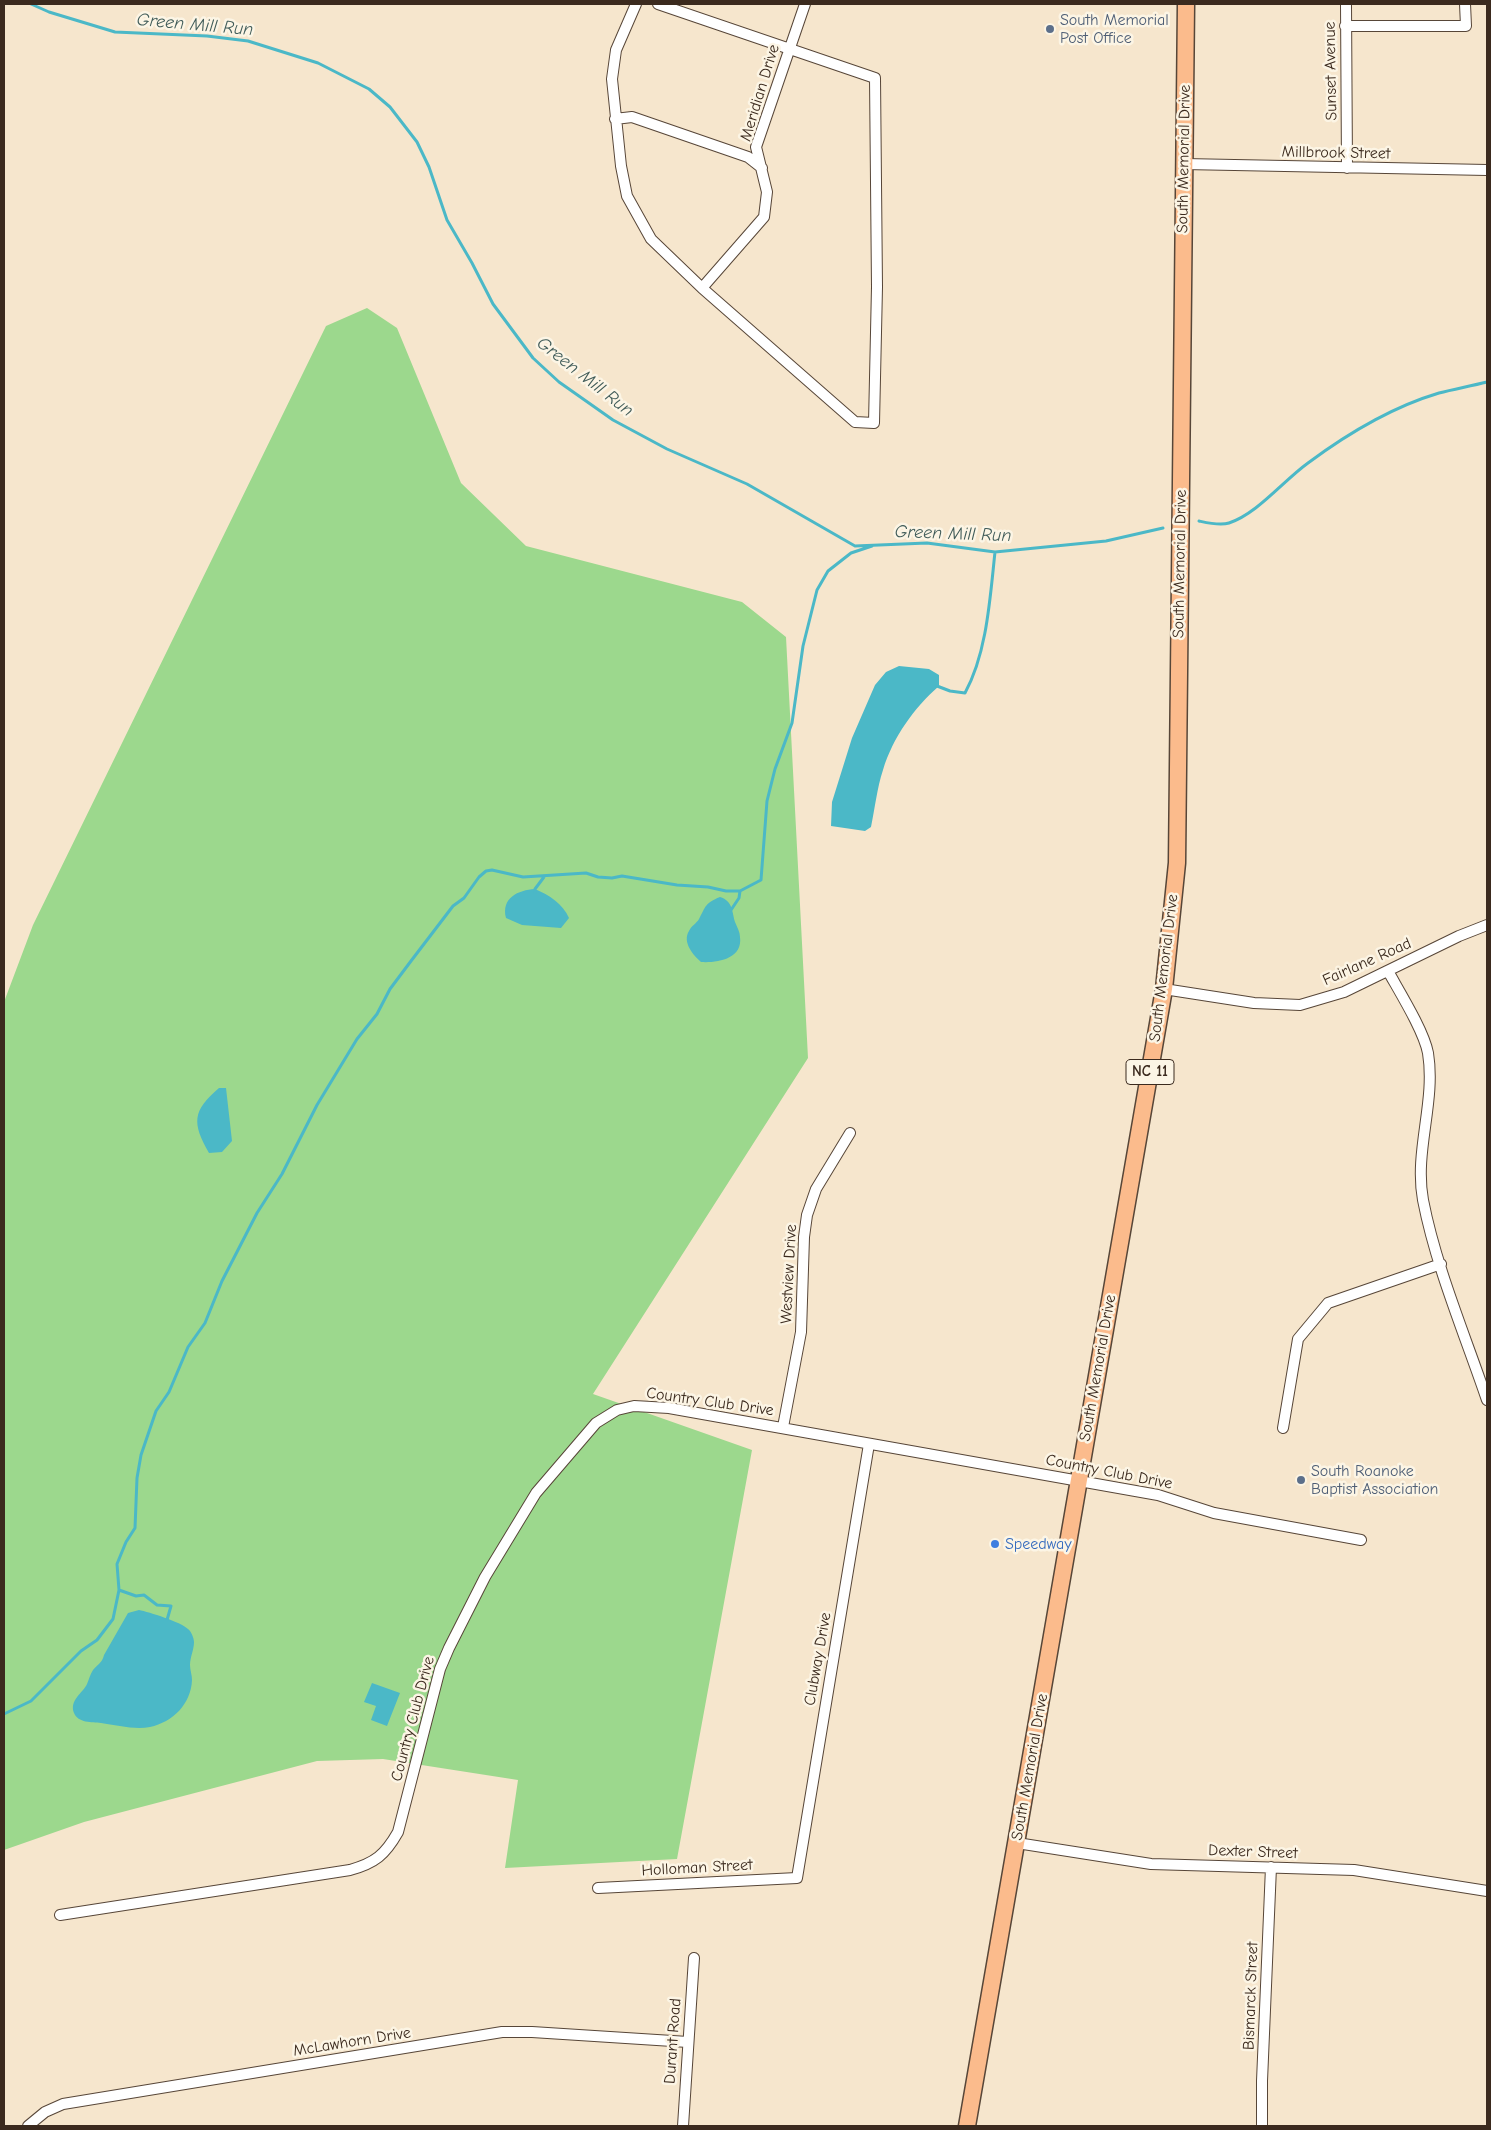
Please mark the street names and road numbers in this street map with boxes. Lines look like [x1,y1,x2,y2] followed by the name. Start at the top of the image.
[1321,21,1341,121] street label: Sunset Avenue
[736,42,784,144] street label: Meridian Drive
[1173,85,1195,233] street label: South Memorial Drive
[1281,142,1391,164] street label: Millbrook Street
[1169,490,1191,638] street label: South Memorial Drive
[1145,893,1183,1043] street label: South Memorial Drive
[1320,934,1414,990] street label: Fairlane Road
[1126,1060,1174,1084] road number: NC 11
[777,1224,801,1324] street label: Westview Drive
[1076,1293,1120,1443] street label: South Memorial Drive
[645,1384,775,1420] street label: Country Club Drive
[1044,1450,1174,1494] street label: Country Club Drive
[800,1611,836,1707] street label: Clubway Drive
[387,1654,439,1784] street label: Country Club Drive
[1008,1692,1052,1842] street label: South Memorial Drive
[1208,1841,1298,1863] street label: Dexter Street
[641,1856,753,1880] street label: Holloman Street
[1240,1941,1262,2051] street label: Bismarck Street
[660,1998,686,2084] street label: Durant Road
[292,2023,412,2061] street label: McLawhorn Drive

